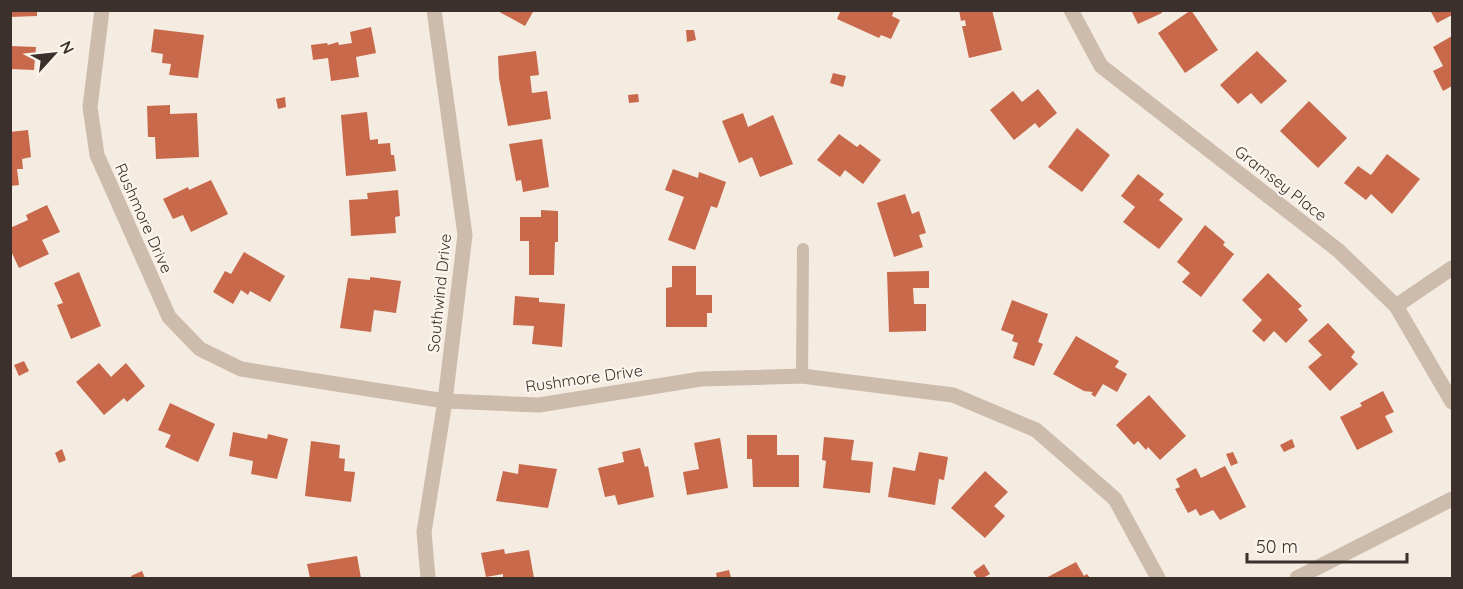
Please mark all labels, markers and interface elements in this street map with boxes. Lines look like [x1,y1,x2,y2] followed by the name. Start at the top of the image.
[24,24,84,84] north arrow
[56,37,79,57] text: N
[1231,141,1331,225] street label: Gramsey Place
[111,160,177,276] street label: Rushmore Drive
[423,233,455,353] street label: Southwind Drive
[524,360,644,396] street label: Rushmore Drive
[1247,526,1408,564] scale bar
[1256,535,1298,558] text: 50 m

